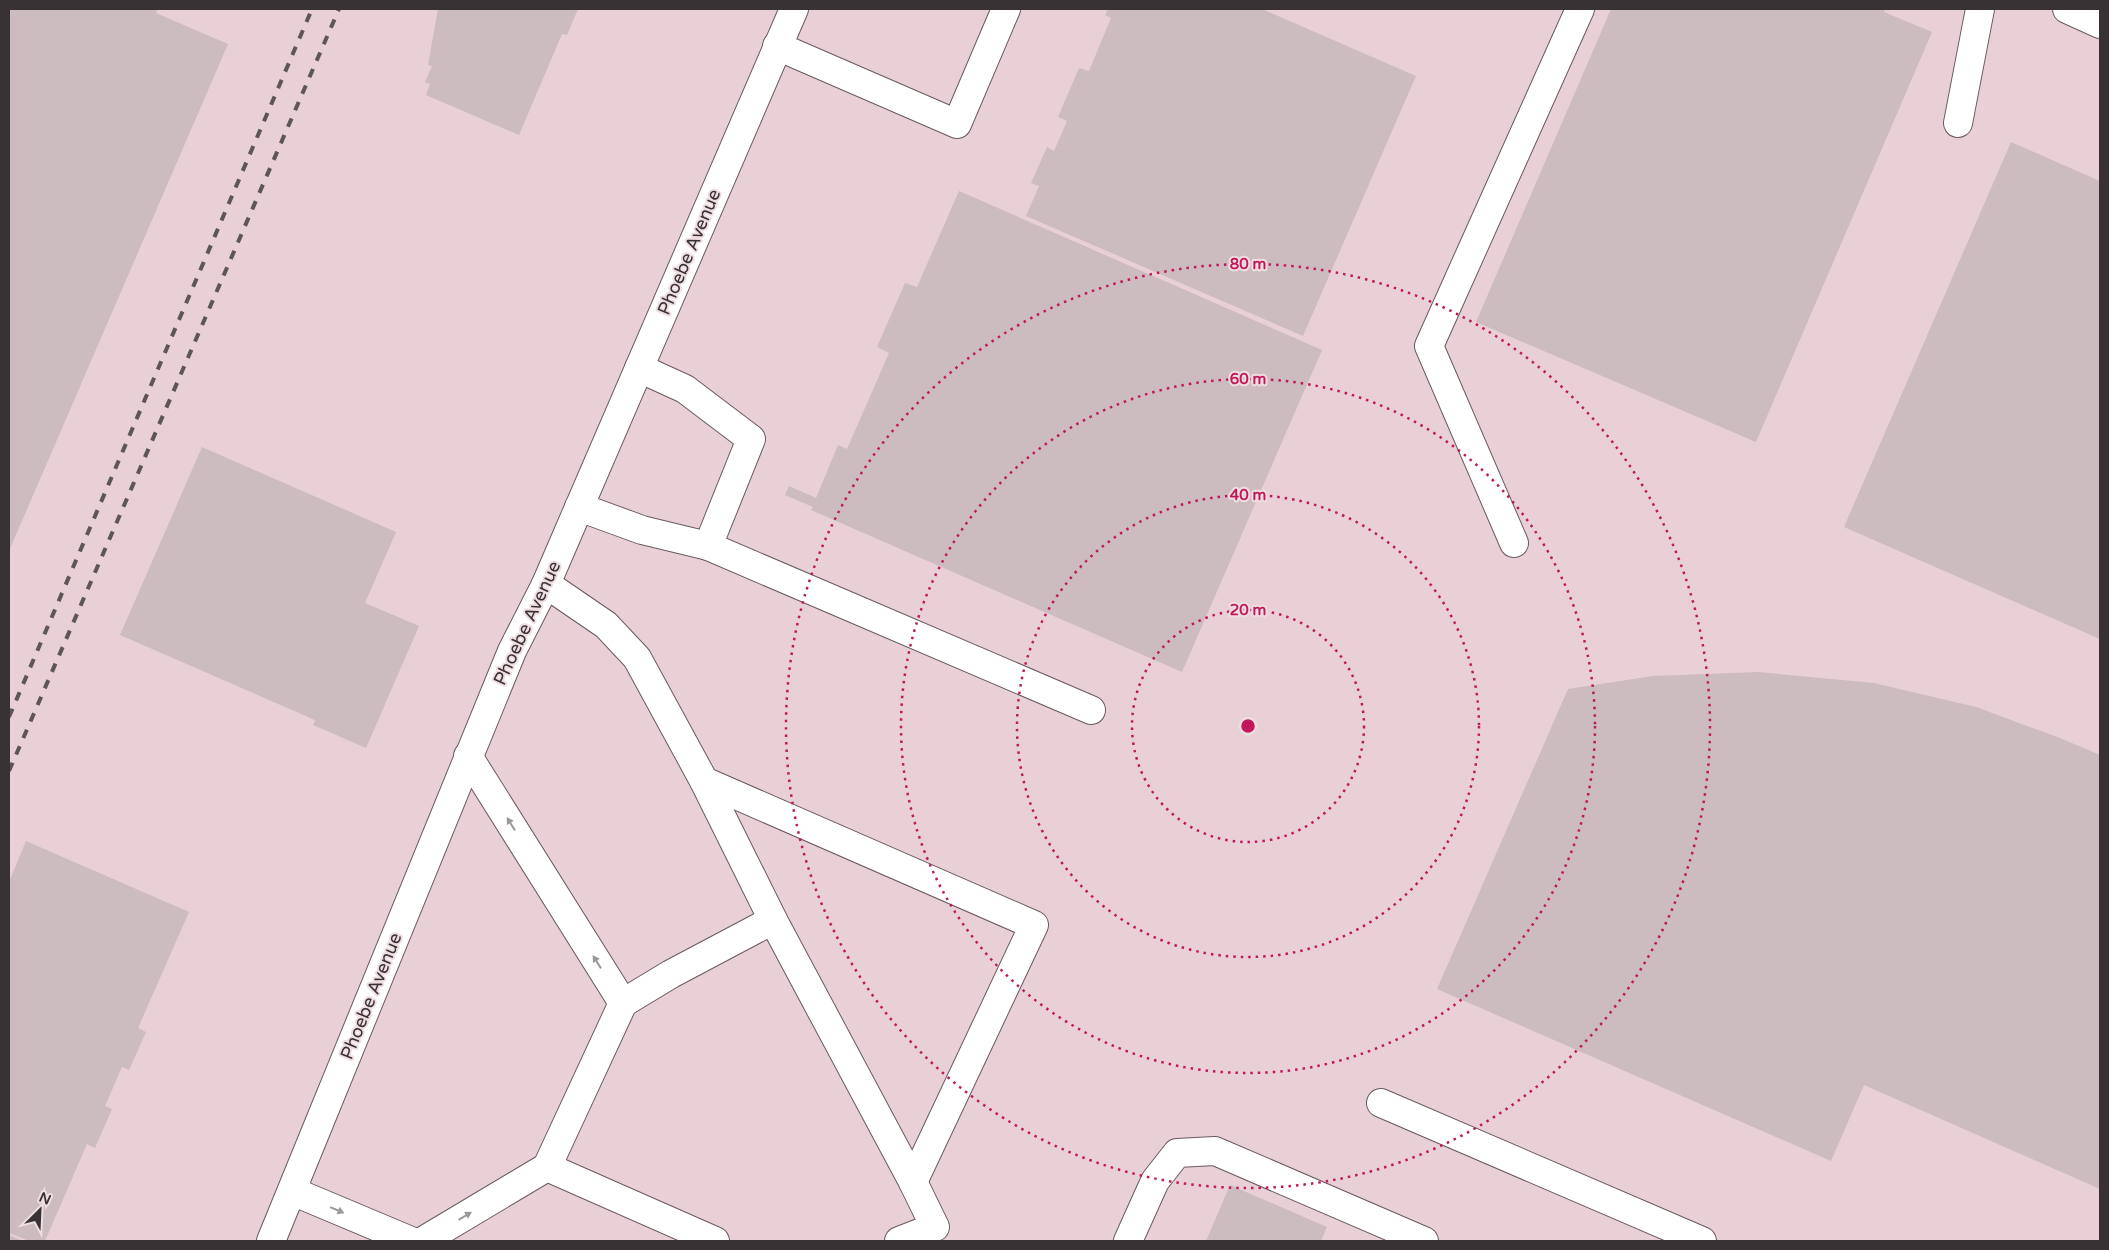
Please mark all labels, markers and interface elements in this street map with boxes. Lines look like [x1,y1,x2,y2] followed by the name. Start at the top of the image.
[653,186,725,318] street label: Phoebe Avenue
[1230,255,1266,273] text: 80 m
[1230,370,1266,388] text: 60 m
[1230,486,1266,504] text: 40 m
[489,557,565,689] street label: Phoebe Avenue
[1230,601,1266,619] text: 20 m
[1239,717,1257,735] centre of rings
[506,817,515,831] one-way arrow
[336,929,406,1063] street label: Phoebe Avenue
[592,955,602,968] one-way arrow
[15,1185,65,1235] north arrow
[36,1189,54,1209] text: N
[330,1207,344,1215] one-way arrow
[459,1212,472,1221] one-way arrow

